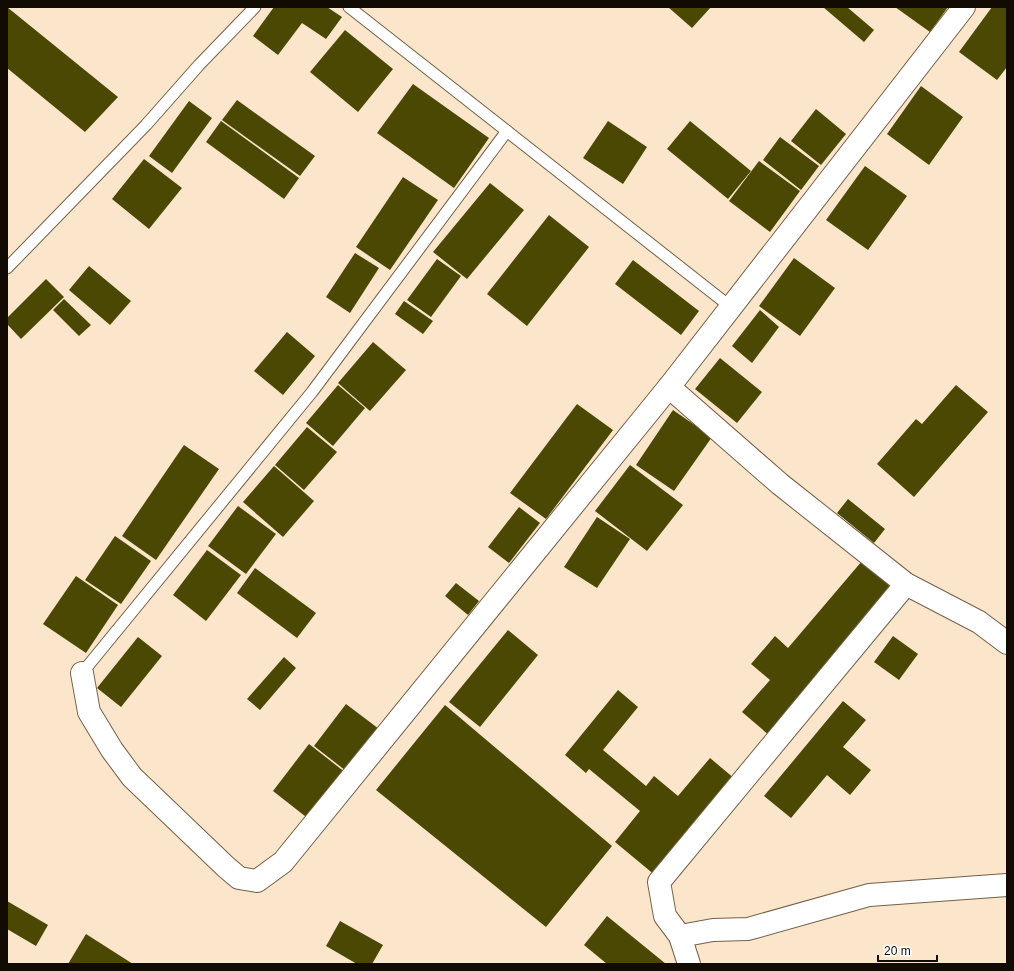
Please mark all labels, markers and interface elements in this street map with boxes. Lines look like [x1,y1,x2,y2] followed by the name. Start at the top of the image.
[878,937,937,963] scale bar
[884,944,911,958] text: 20 m

